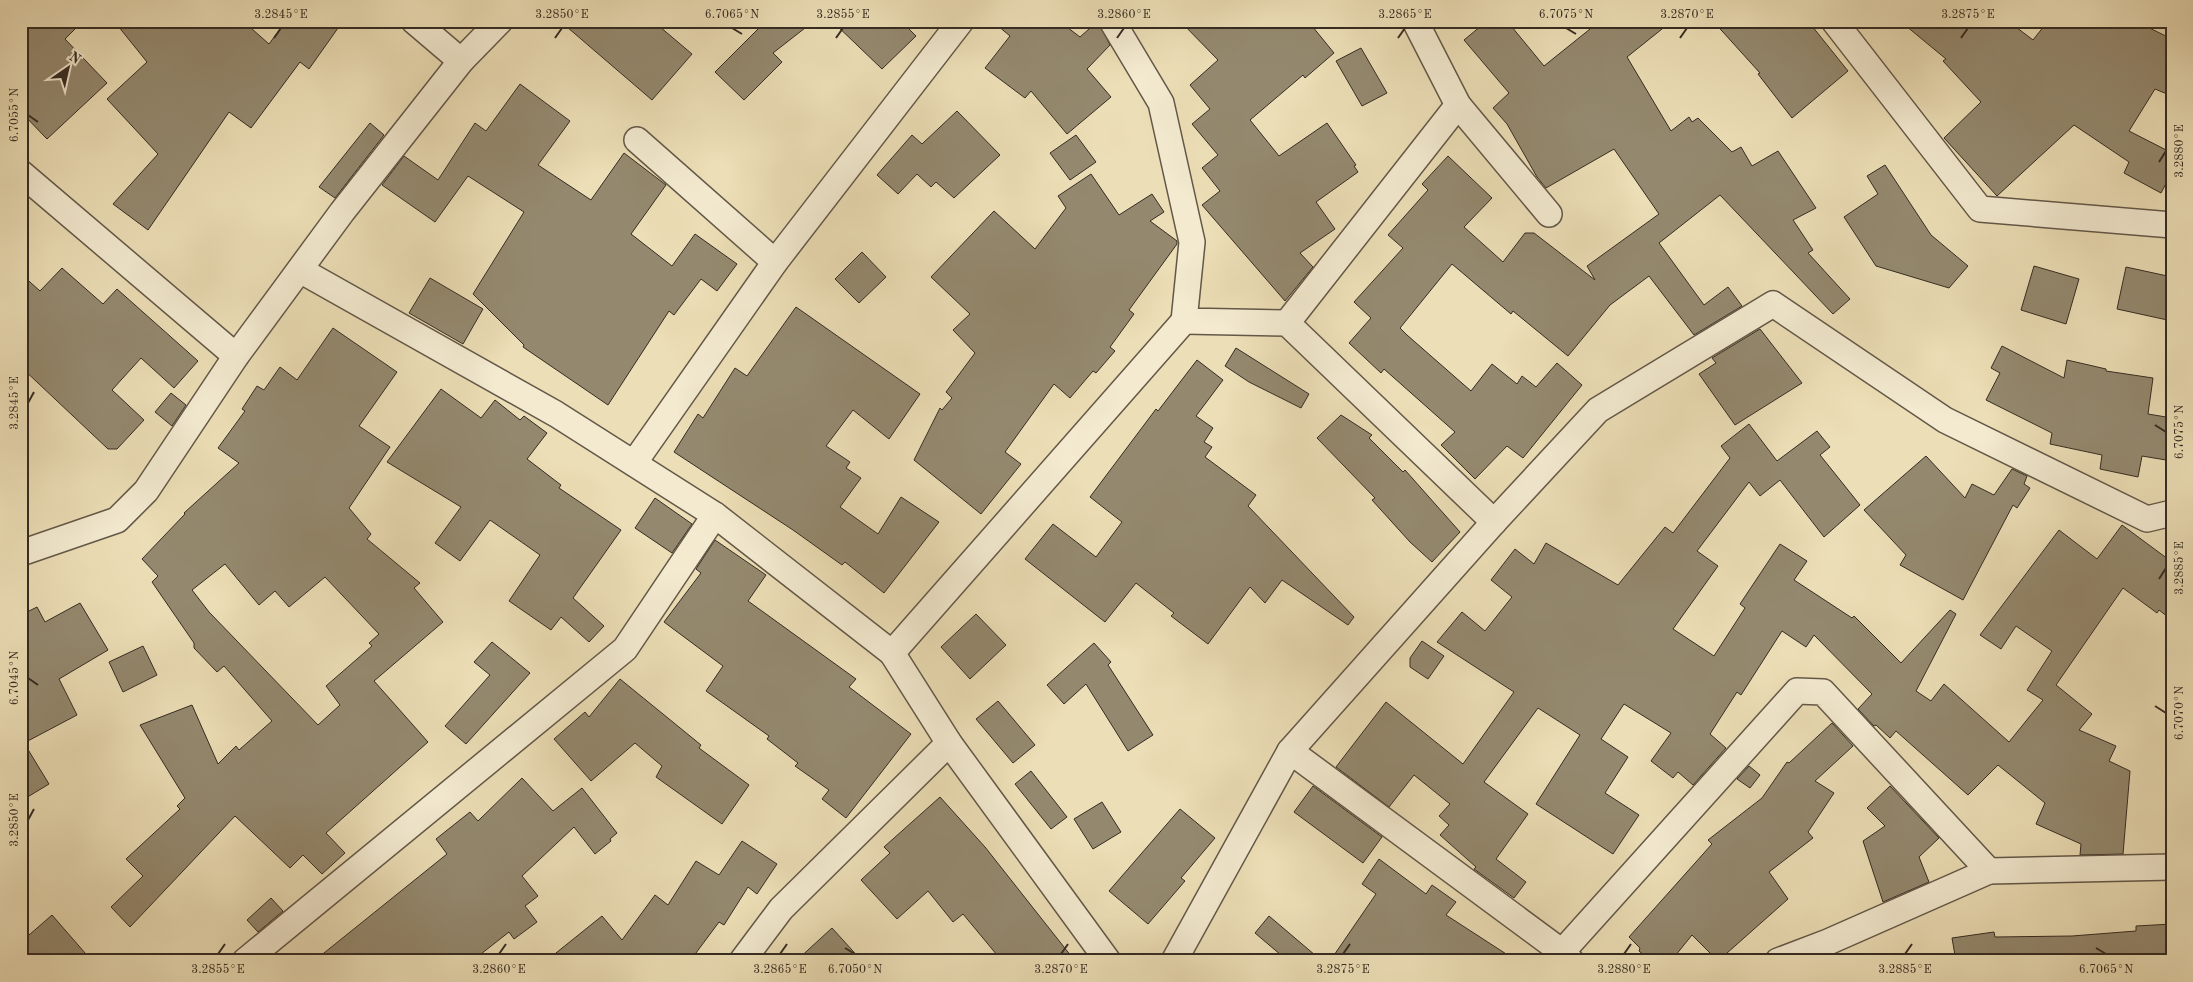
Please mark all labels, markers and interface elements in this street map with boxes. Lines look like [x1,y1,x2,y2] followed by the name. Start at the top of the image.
[254,8,308,21] text: 3.2845°E
[535,8,589,21] text: 3.2850°E
[705,8,759,21] text: 6.7065°N
[816,8,870,21] text: 3.2855°E
[1378,8,1432,21] text: 3.2865°E
[1539,8,1593,21] text: 6.7075°N
[1941,8,1995,21] text: 3.2875°E
[1097,9,1151,21] text: 3.2860°E
[1660,9,1714,21] text: 3.2870°E
[42,42,92,92] north arrow
[66,49,83,67] text: N
[8,88,21,142] text: 6.7055°N
[2174,124,2186,178] text: 3.2880°E
[8,376,21,430] text: 3.2845°E
[2173,405,2186,459] text: 6.7075°N
[2173,541,2186,595] text: 3.2885°E
[8,651,21,705] text: 6.7045°N
[2174,686,2186,740] text: 6.7070°N
[8,793,21,847] text: 3.2850°E
[191,963,245,976] text: 3.2855°E
[753,963,807,976] text: 3.2865°E
[828,963,882,976] text: 6.7050°N
[1316,963,1370,976] text: 3.2875°E
[1878,963,1932,976] text: 3.2885°E
[2079,963,2133,976] text: 6.7065°N
[472,964,526,976] text: 3.2860°E
[1034,964,1088,976] text: 3.2870°E
[1597,964,1651,976] text: 3.2880°E

